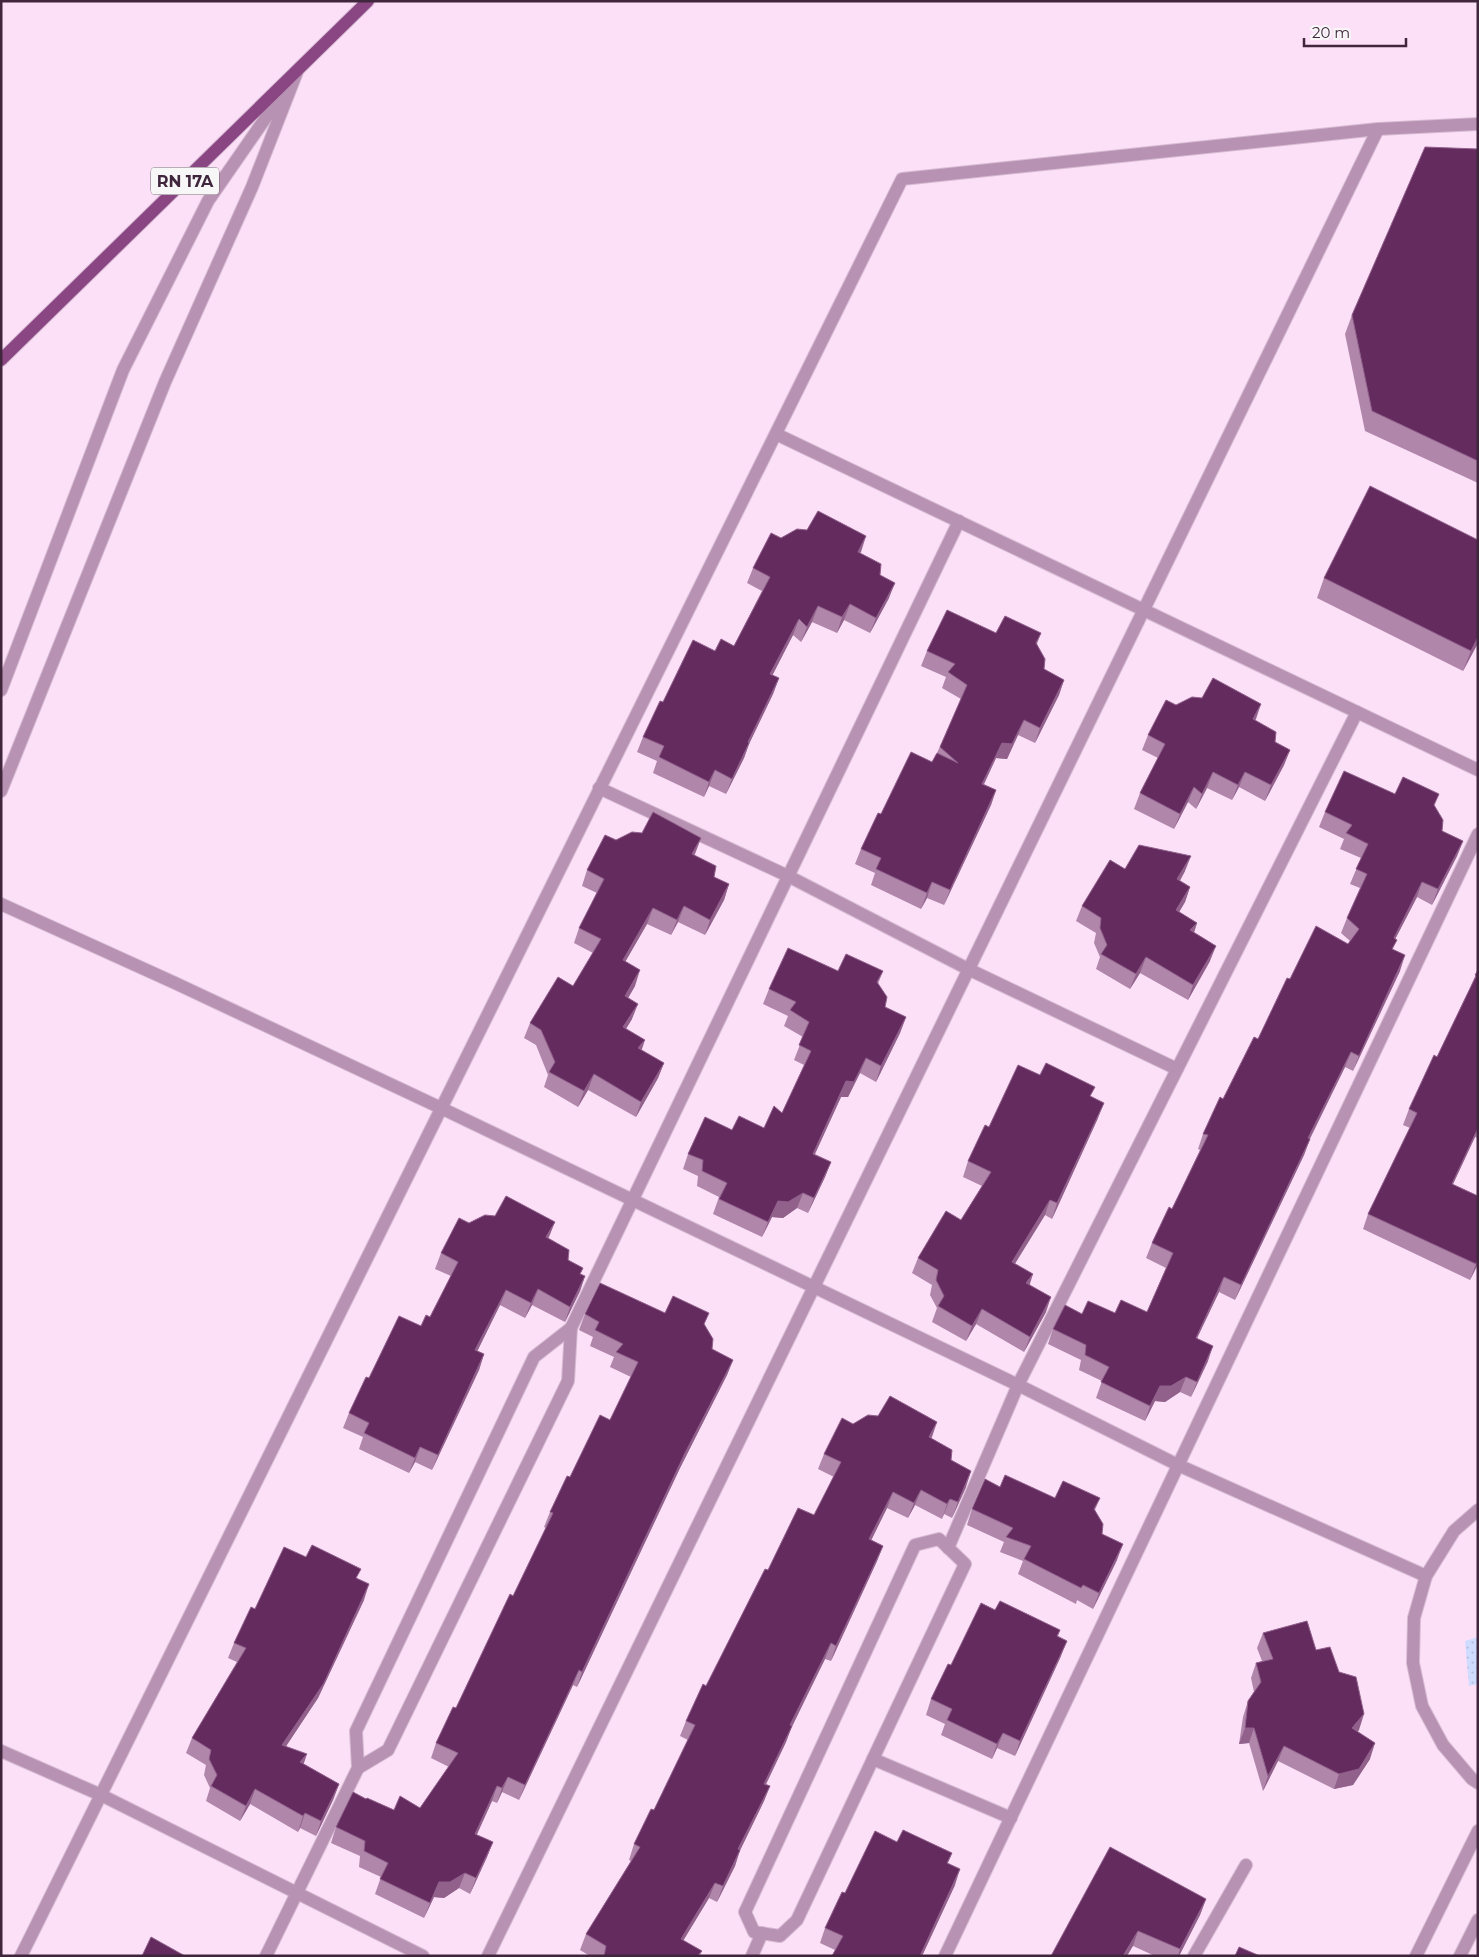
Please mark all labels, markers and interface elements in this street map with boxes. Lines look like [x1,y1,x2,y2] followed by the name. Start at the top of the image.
[1304,15,1406,47] scale bar
[1312,23,1350,42] text: 20 m
[151,168,219,195] road number: RN 17A

